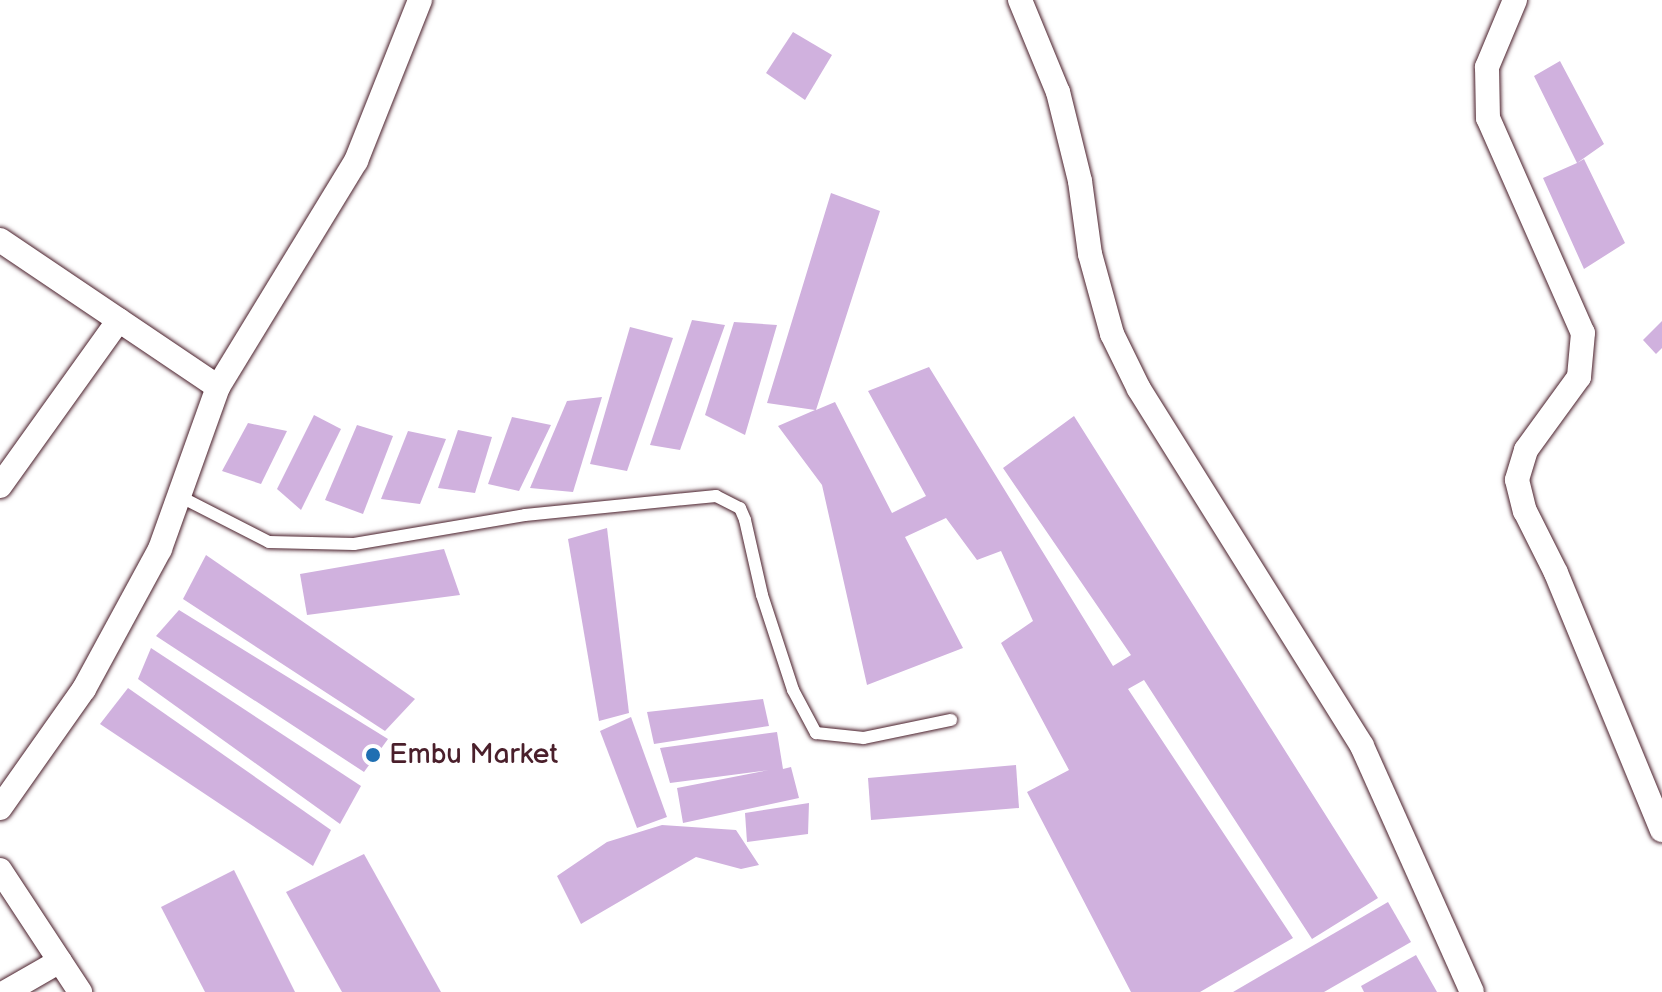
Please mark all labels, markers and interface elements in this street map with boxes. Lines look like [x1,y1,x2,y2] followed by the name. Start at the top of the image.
[389,738,558,772] place label: Embu Market
[364,746,382,764] marker: Embu Market

